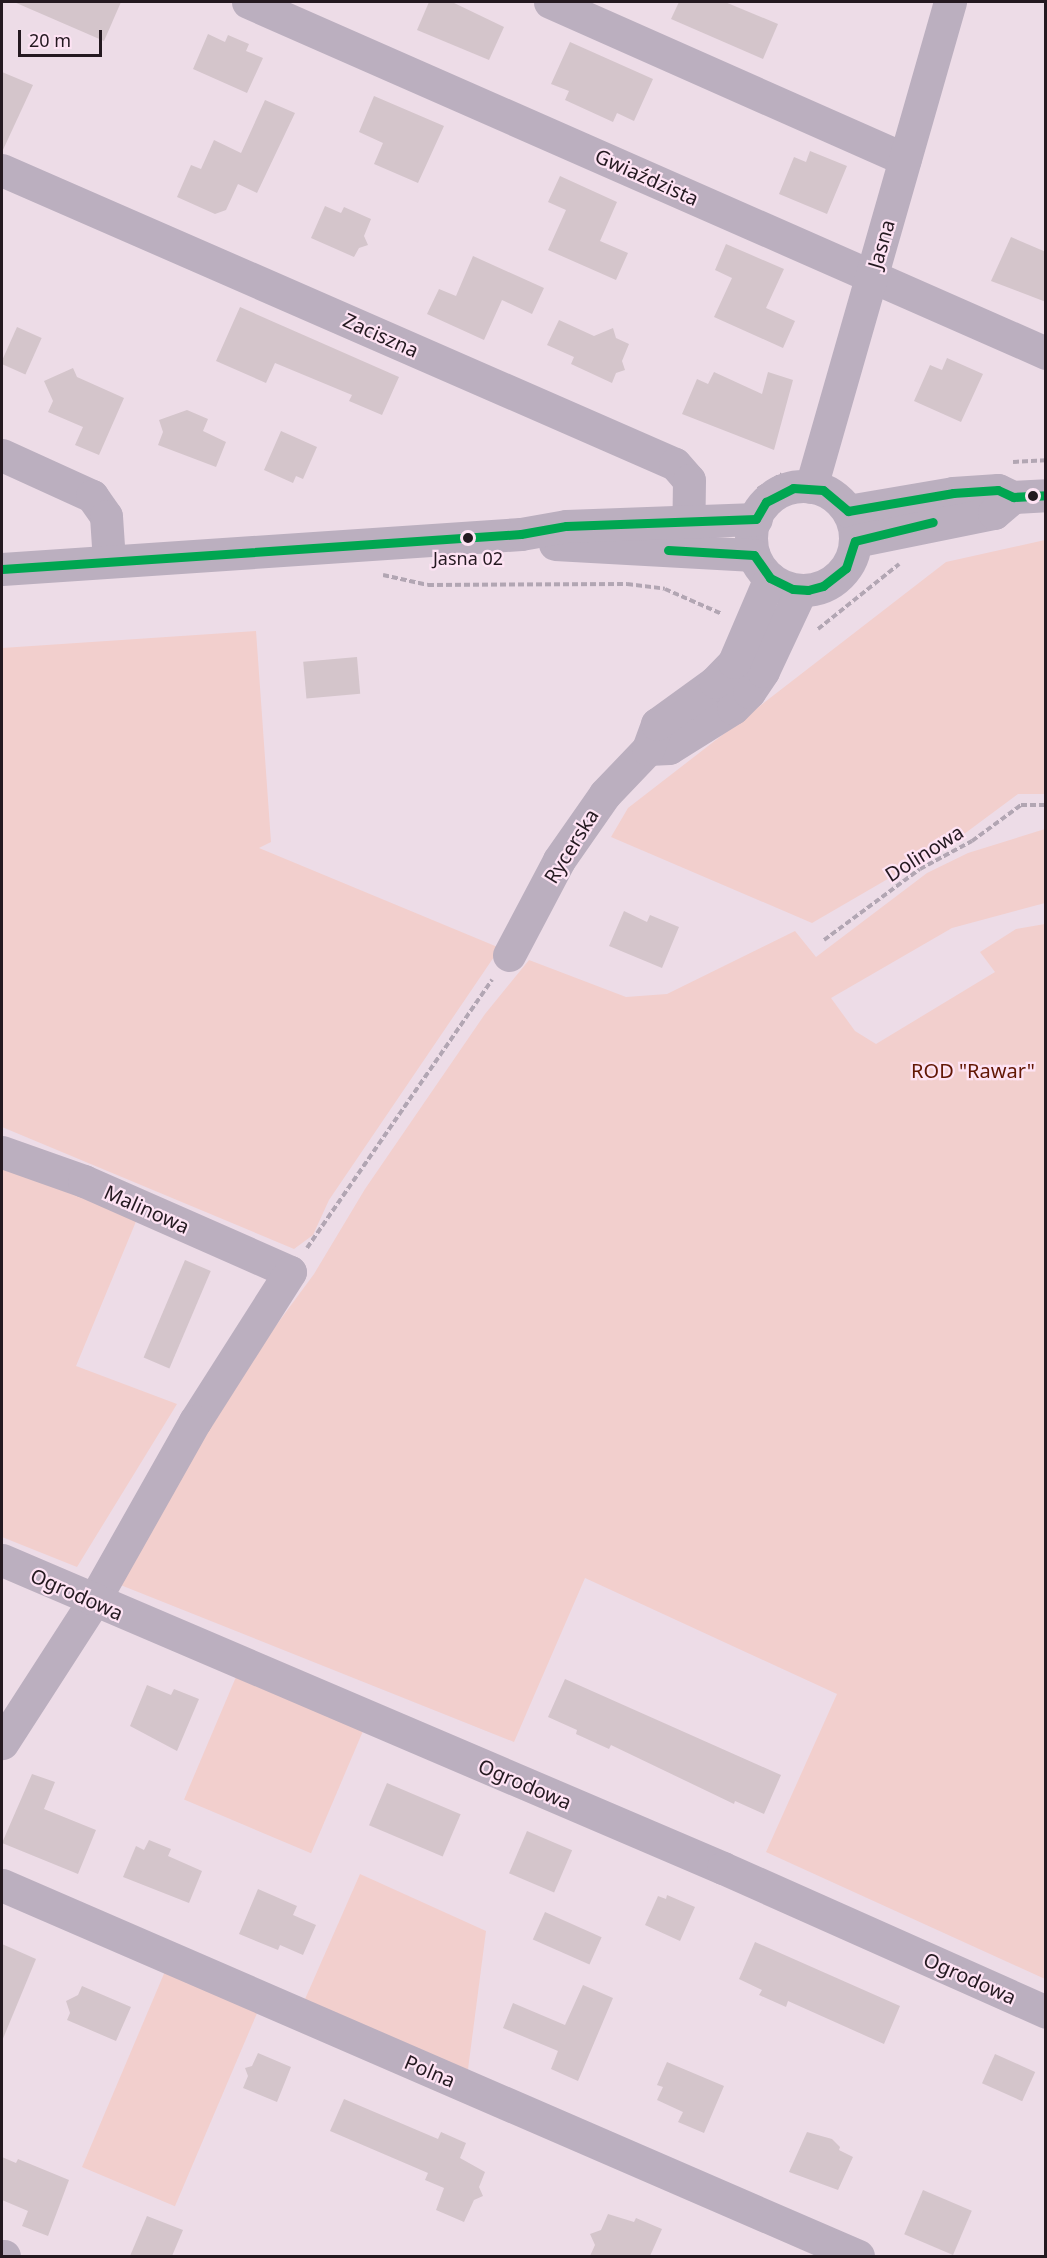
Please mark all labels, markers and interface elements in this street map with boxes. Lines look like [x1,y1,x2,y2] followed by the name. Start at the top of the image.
[21,18,105,56] scale bar
[29,28,71,52] text: 20 m
[591,143,703,211] street label: Gwiaździsta
[863,217,899,271] street label: Jasna
[340,308,422,362] street label: Zaciszna
[1027,490,1039,502] unlabelled marker
[462,532,474,544] marker: Jasna 02
[433,547,503,569] place label: Jasna 02
[539,804,603,888] street label: Rycerska
[880,820,968,886] street label: Dolinowa
[911,1058,1035,1082] park label: ROD "Rawar"
[101,1180,193,1238] street label: Malinowa
[27,1563,127,1625] street label: Ogrodowa
[475,1754,575,1814] street label: Ogrodowa
[920,1947,1020,2009] street label: Ogrodowa
[401,2050,459,2092] street label: Polna

